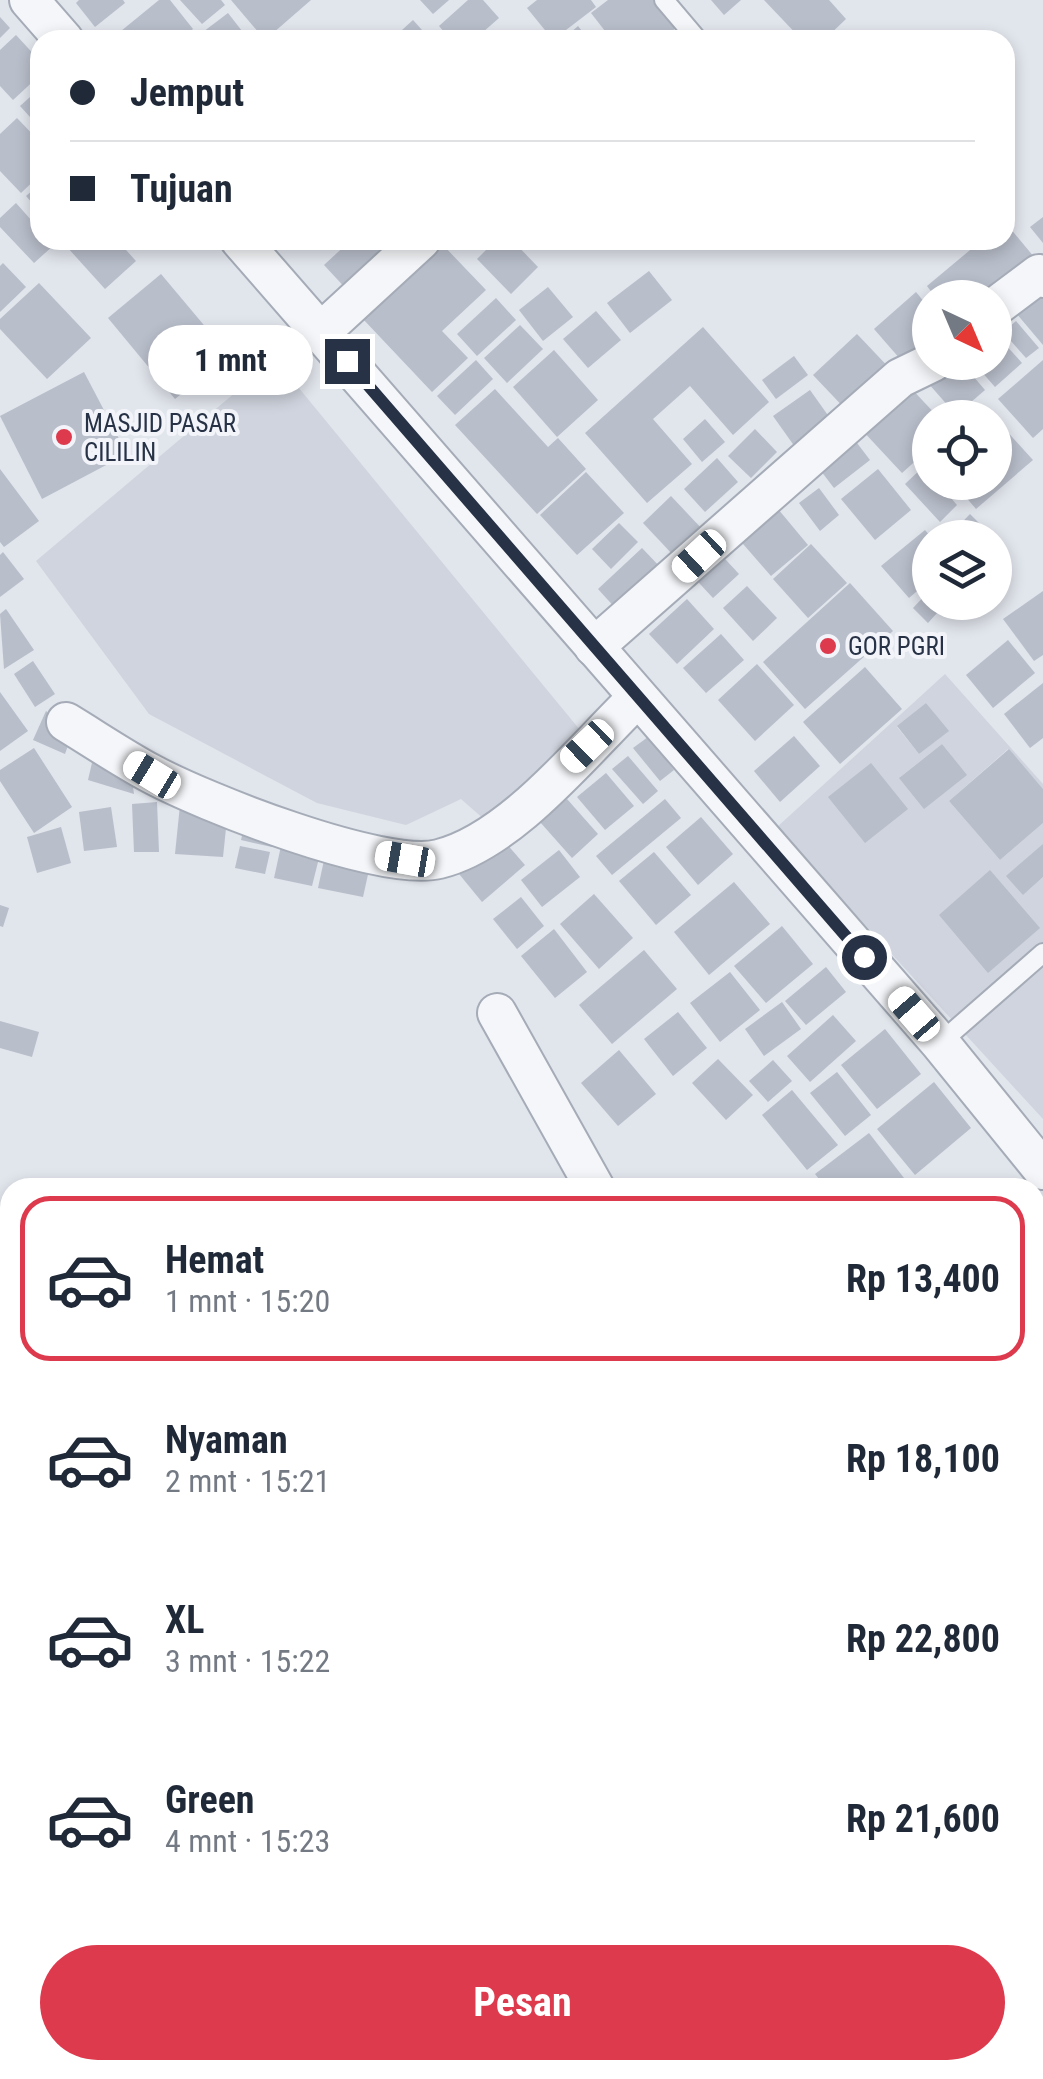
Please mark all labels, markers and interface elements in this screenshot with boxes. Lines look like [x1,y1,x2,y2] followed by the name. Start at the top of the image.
[130,71,244,115] text: Jemput
[130,167,233,211] text: Tujuan
[912,280,1012,380] north arrow
[912,280,1012,620] map controls
[147,326,312,396] callout: 1 mnt
[325,339,370,384] route end
[194,341,267,379] text: 1 mnt
[912,400,1012,500] button: locate
[84,409,236,467] place label: MASJID PASAR CILILIN
[53,426,75,448] marker: MASJID PASAR CILILIN
[912,520,1012,620] button: layers
[667,525,731,587] car
[848,632,945,661] place label: GOR PGRI
[817,635,839,657] marker: GOR PGRI
[555,714,619,778] car
[119,747,185,803] car
[373,839,437,879] car
[842,935,887,980] route start
[883,982,945,1046] car
[45,1234,135,1324] icon: car
[165,1238,264,1282] text: Hemat
[846,1257,1000,1301] text: Rp 13,400
[165,1282,330,1320] text: 1 mnt · 15:20
[45,1414,135,1504] icon: car
[165,1418,288,1462] text: Nyaman
[846,1437,1000,1481] text: Rp 18,100
[165,1462,330,1500] text: 2 mnt · 15:21
[45,1594,135,1684] icon: car
[165,1598,204,1642] text: XL
[846,1617,1000,1661] text: Rp 22,800
[165,1642,330,1680] text: 3 mnt · 15:22
[45,1774,135,1864] icon: car
[165,1778,255,1822] text: Green
[846,1797,1000,1841] text: Rp 21,600
[165,1822,330,1860] text: 4 mnt · 15:23
[40,1945,1005,2060] button: Pesan

